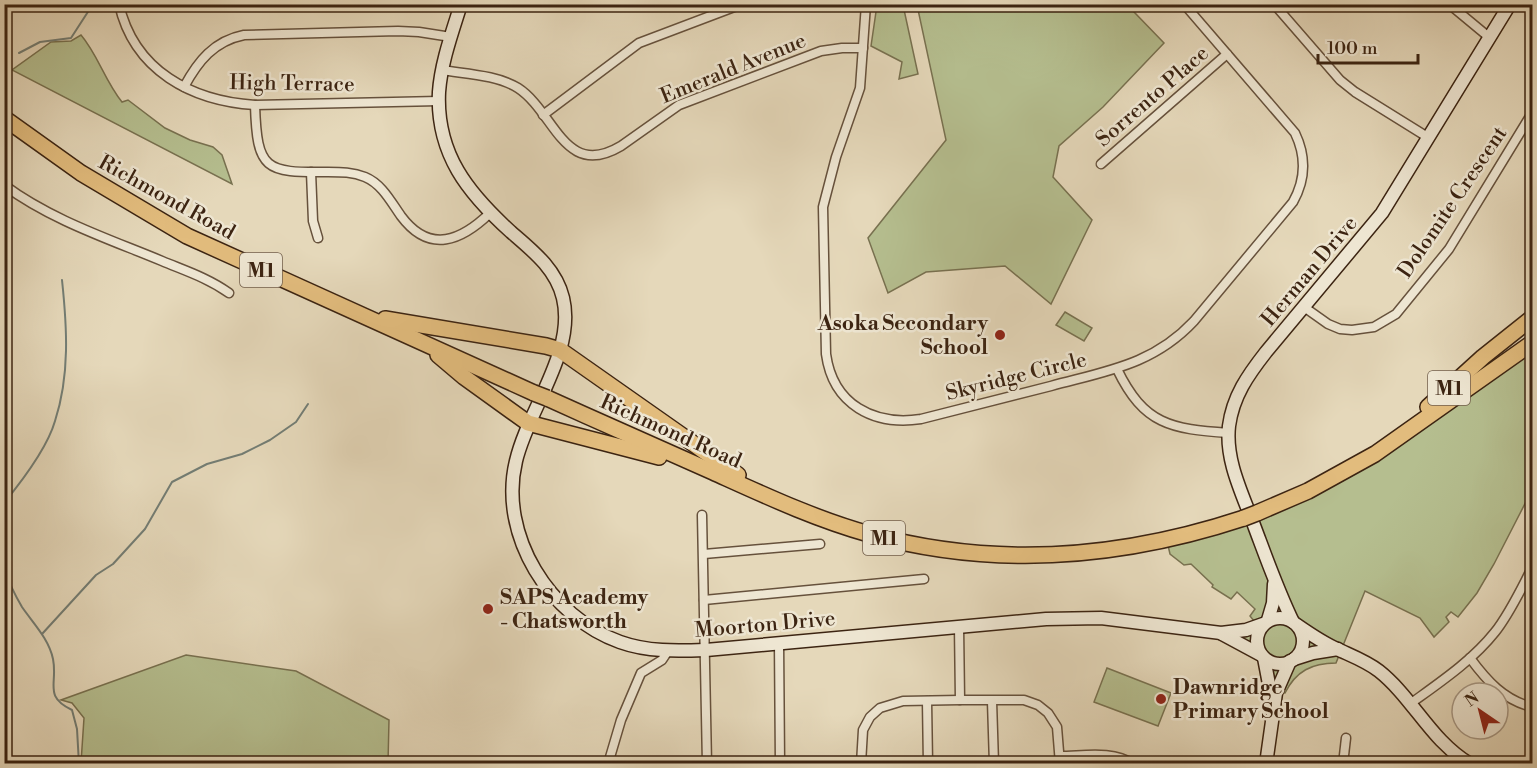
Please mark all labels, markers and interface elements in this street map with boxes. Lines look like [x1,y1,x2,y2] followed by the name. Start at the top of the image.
[1318,27,1418,65] scale bar
[657,28,810,110] street label: Emerald Avenue
[1327,37,1378,60] text: 100 m
[1091,41,1214,153] street label: Sorrento Place
[229,70,355,98] street label: High Terrace
[1392,121,1514,283] street label: Dolomite Crescent
[94,150,239,246] street label: Richmond Road
[1256,211,1364,332] street label: Herman Drive
[240,253,282,287] road number: M1
[817,311,988,361] place label: Asoka Secondary School
[993,328,1007,342] marker: Asoka Secondary School
[943,347,1089,407] street label: Skyridge Circle
[1428,371,1470,405] road number: M1
[596,389,745,475] street label: Richmond Road
[863,521,905,555] road number: M1
[500,585,649,635] place label: SAPS Academy - Chatsworth
[481,602,495,616] marker: SAPS Academy - Chatsworth
[694,606,837,644] street label: Moorton Drive
[1173,675,1329,725] place label: Dawnridge Primary School
[1450,681,1510,741] north arrow
[1461,688,1483,711] text: N
[1154,692,1168,706] marker: Dawnridge Primary School

